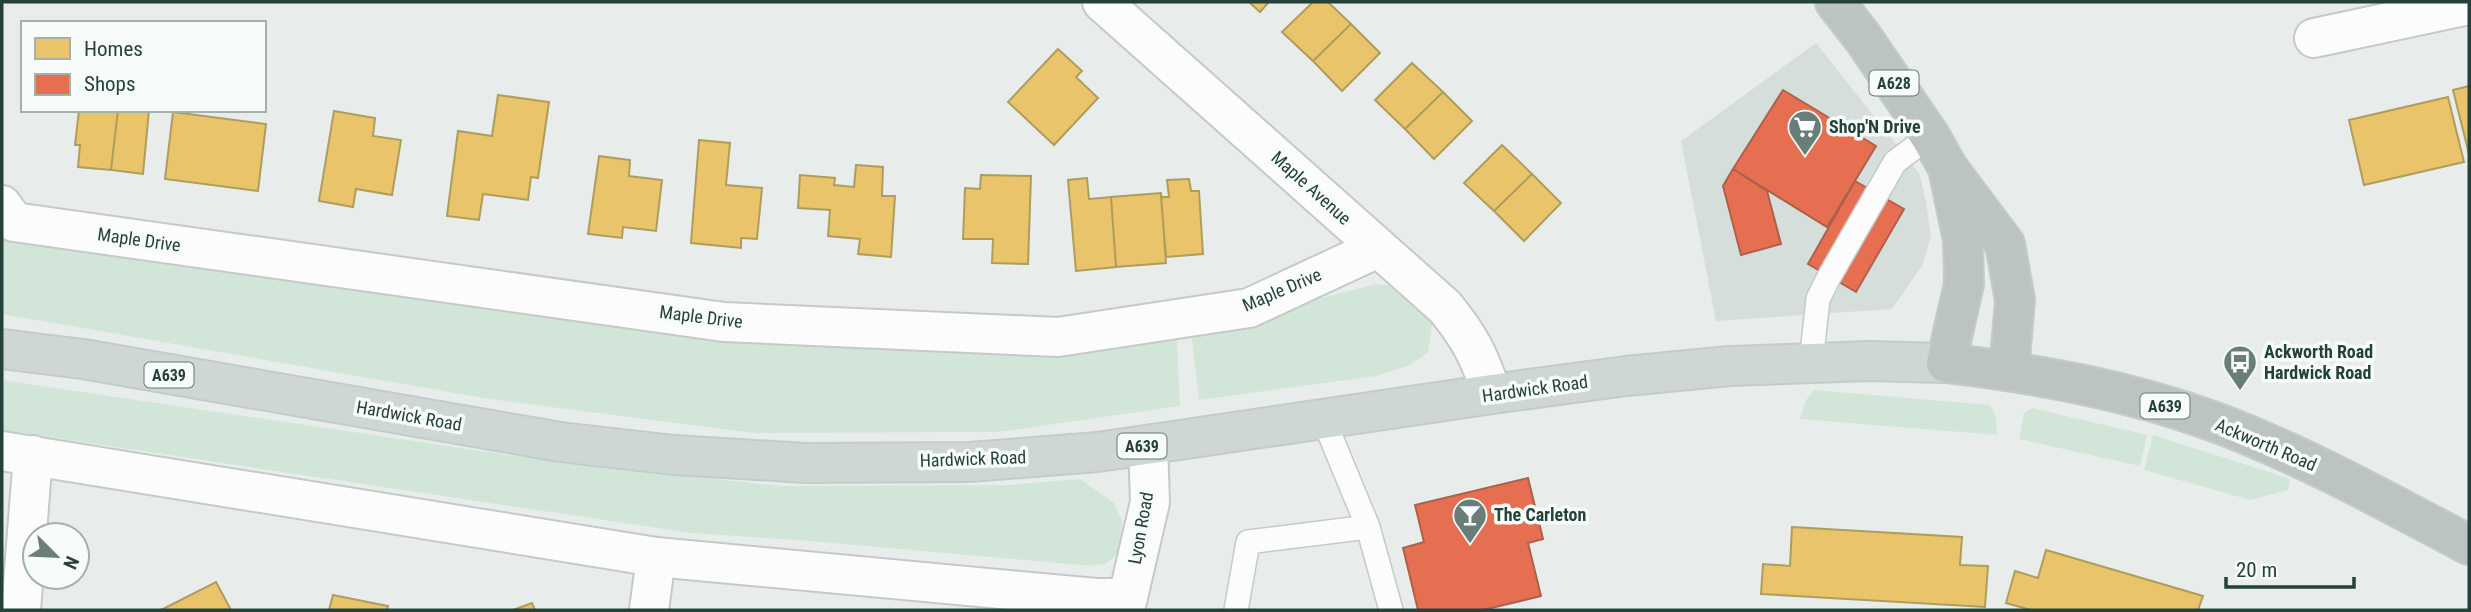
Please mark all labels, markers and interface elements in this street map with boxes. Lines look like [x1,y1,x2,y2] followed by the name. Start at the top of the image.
[21,21,266,112] legend
[84,37,143,61] text: Homes
[1870,71,1918,96] road number: A628
[84,72,136,96] text: Shops
[1786,108,1824,157] supermarket icon: Shop'N Drive
[1829,116,1921,137] place label: Shop'N Drive
[1267,146,1355,229] street label: Maple Avenue
[96,223,182,256] street label: Maple Drive
[1239,264,1324,316] street label: Maple Drive
[658,301,744,332] street label: Maple Drive
[2264,341,2373,383] place label: Ackworth Road Hardwick Road
[2221,343,2259,392] bus stop icon: Ackworth Road Hardwick Road
[144,362,194,388] road number: A639
[1481,371,1589,406] street label: Hardwick Road
[2140,394,2190,418] road number: A639
[355,396,463,435] street label: Hardwick Road
[2212,414,2320,475] street label: Ackworth Road
[1118,434,1166,458] road number: A639
[919,446,1027,471] street label: Hardwick Road
[1124,490,1157,566] street label: Lyon Road
[1451,496,1489,545] bar icon: The Carleton
[1494,504,1586,525] place label: The Carleton
[21,521,91,591] north arrow
[2226,546,2354,590] scale bar
[58,553,84,573] text: N
[2236,558,2277,582] text: 20 m

